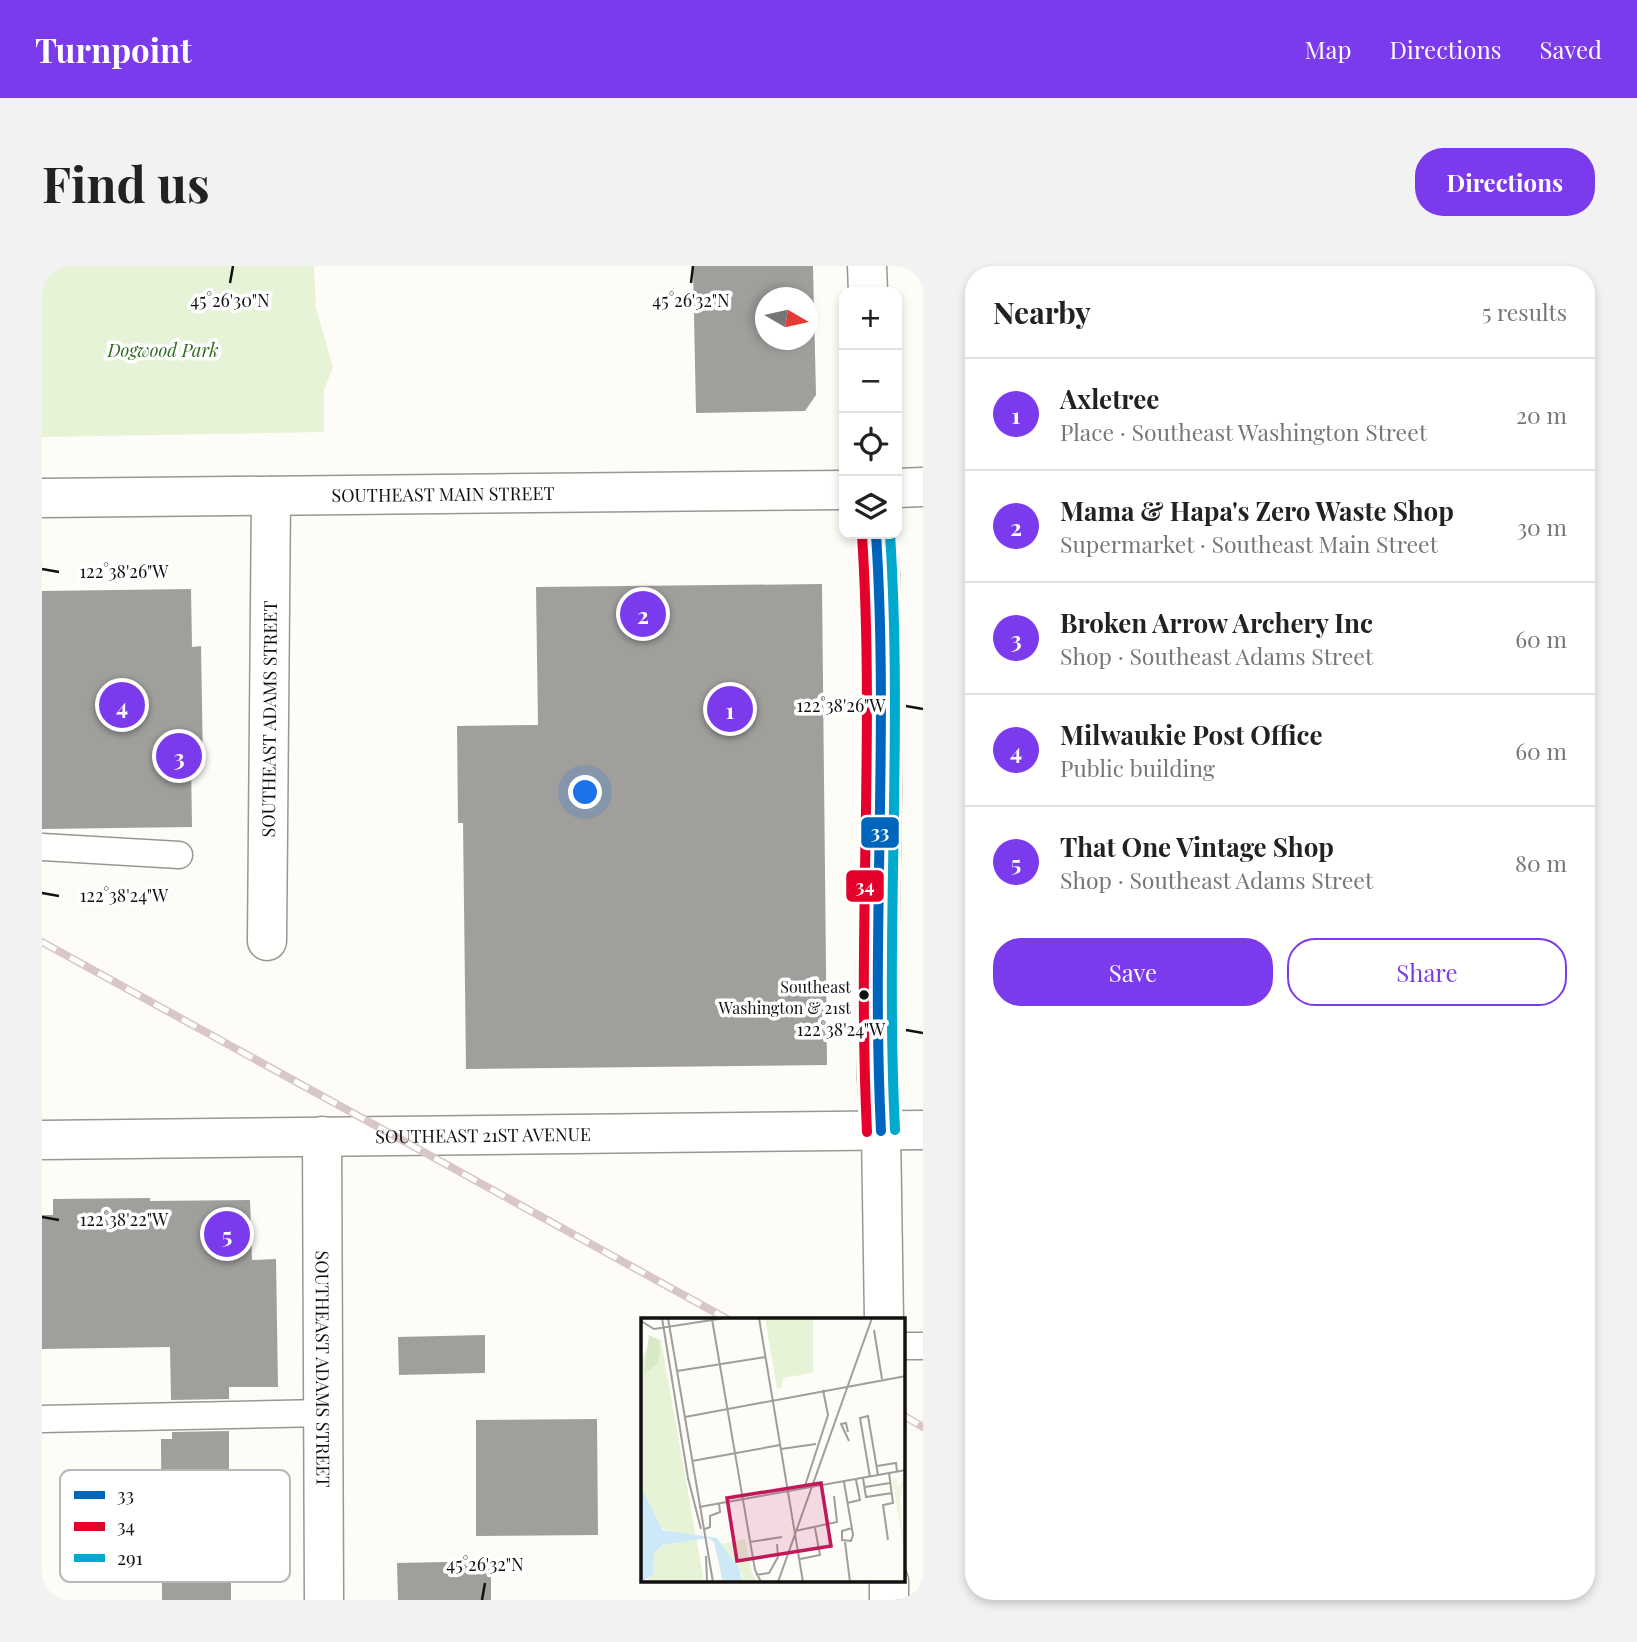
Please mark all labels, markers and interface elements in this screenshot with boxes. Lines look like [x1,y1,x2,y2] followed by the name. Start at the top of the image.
[35,27,192,71] text: Turnpoint
[1305,33,1351,65] text: Map
[1389,33,1502,65] text: Directions
[1540,33,1602,65] text: Saved
[1415,148,1595,216] button: Directions
[42,150,210,215] text: Find us
[755,287,818,350] north arrow
[839,287,902,539] map controls
[839,287,902,350] button: +
[190,288,270,312] text: 45°26'30"N
[652,288,730,312] text: 45°26'32"N
[993,292,1091,332] text: Nearby
[1482,296,1567,327] text: 5 results
[107,338,218,362] park label: Dogwood Park
[839,350,902,413] button: −
[1060,381,1159,416] text: Axletree
[1012,399,1020,430] text: 1
[1516,399,1567,430] text: 20 m
[839,413,902,476] button: locate
[1060,416,1427,447] text: Place · Southeast Washington Street
[839,476,902,539] button: layers
[331,481,555,507] street label: SOUTHEAST MAIN STREET
[1060,493,1454,528] text: Mama & Hapa's Zero Waste Shop
[1010,511,1022,542] text: 2
[1517,511,1567,542] text: 30 m
[1060,528,1438,559] text: Supermarket · Southeast Main Street
[79,559,169,583] text: 122°38'26"W
[620,588,666,640] pin: 2
[256,600,282,838] street label: SOUTHEAST ADAMS STREET
[1060,605,1373,640] text: Broken Arrow Archery Inc
[1010,623,1022,654] text: 3
[1515,623,1567,654] text: 60 m
[1060,640,1373,671] text: Shop · Southeast Adams Street
[99,679,145,731] pin: 4
[707,683,753,735] pin: 1
[796,693,886,717] text: 122°38'26"W
[1060,717,1323,752] text: Milwaukie Post Office
[156,730,202,782] pin: 3
[1010,735,1022,766] text: 4
[1515,735,1567,766] text: 60 m
[1060,752,1215,783] text: Public building
[568,775,602,809] your location
[860,816,900,849] line badge: 33
[871,818,889,844] text: 33
[1060,829,1334,864] text: That One Vintage Shop
[1011,847,1021,878] text: 5
[1515,847,1567,878] text: 80 m
[1060,864,1373,895] text: Shop · Southeast Adams Street
[845,869,885,903] line badge: 34
[855,872,875,898] text: 34
[80,883,169,907] text: 122°38'24"W
[993,938,1273,1006] button: Save
[1287,938,1567,1006] button: Share
[718,976,851,1018] place label: Southeast Washington & 21st
[857,988,871,1002] marker: Southeast Washington & 21st
[797,1017,886,1041] text: 122°38'24"W
[375,1122,591,1148] street label: SOUTHEAST 21ST AVENUE
[80,1207,169,1231] text: 122°38'22"W
[204,1208,250,1260] pin: 5
[310,1250,336,1488] street label: SOUTHEAST ADAMS STREET
[641,1318,906,1582] inset map
[60,1470,290,1582] legend
[117,1481,134,1507] text: 33
[117,1512,135,1538] text: 34
[117,1544,143,1570] text: 291
[446,1552,524,1576] text: 45°26'32"N

